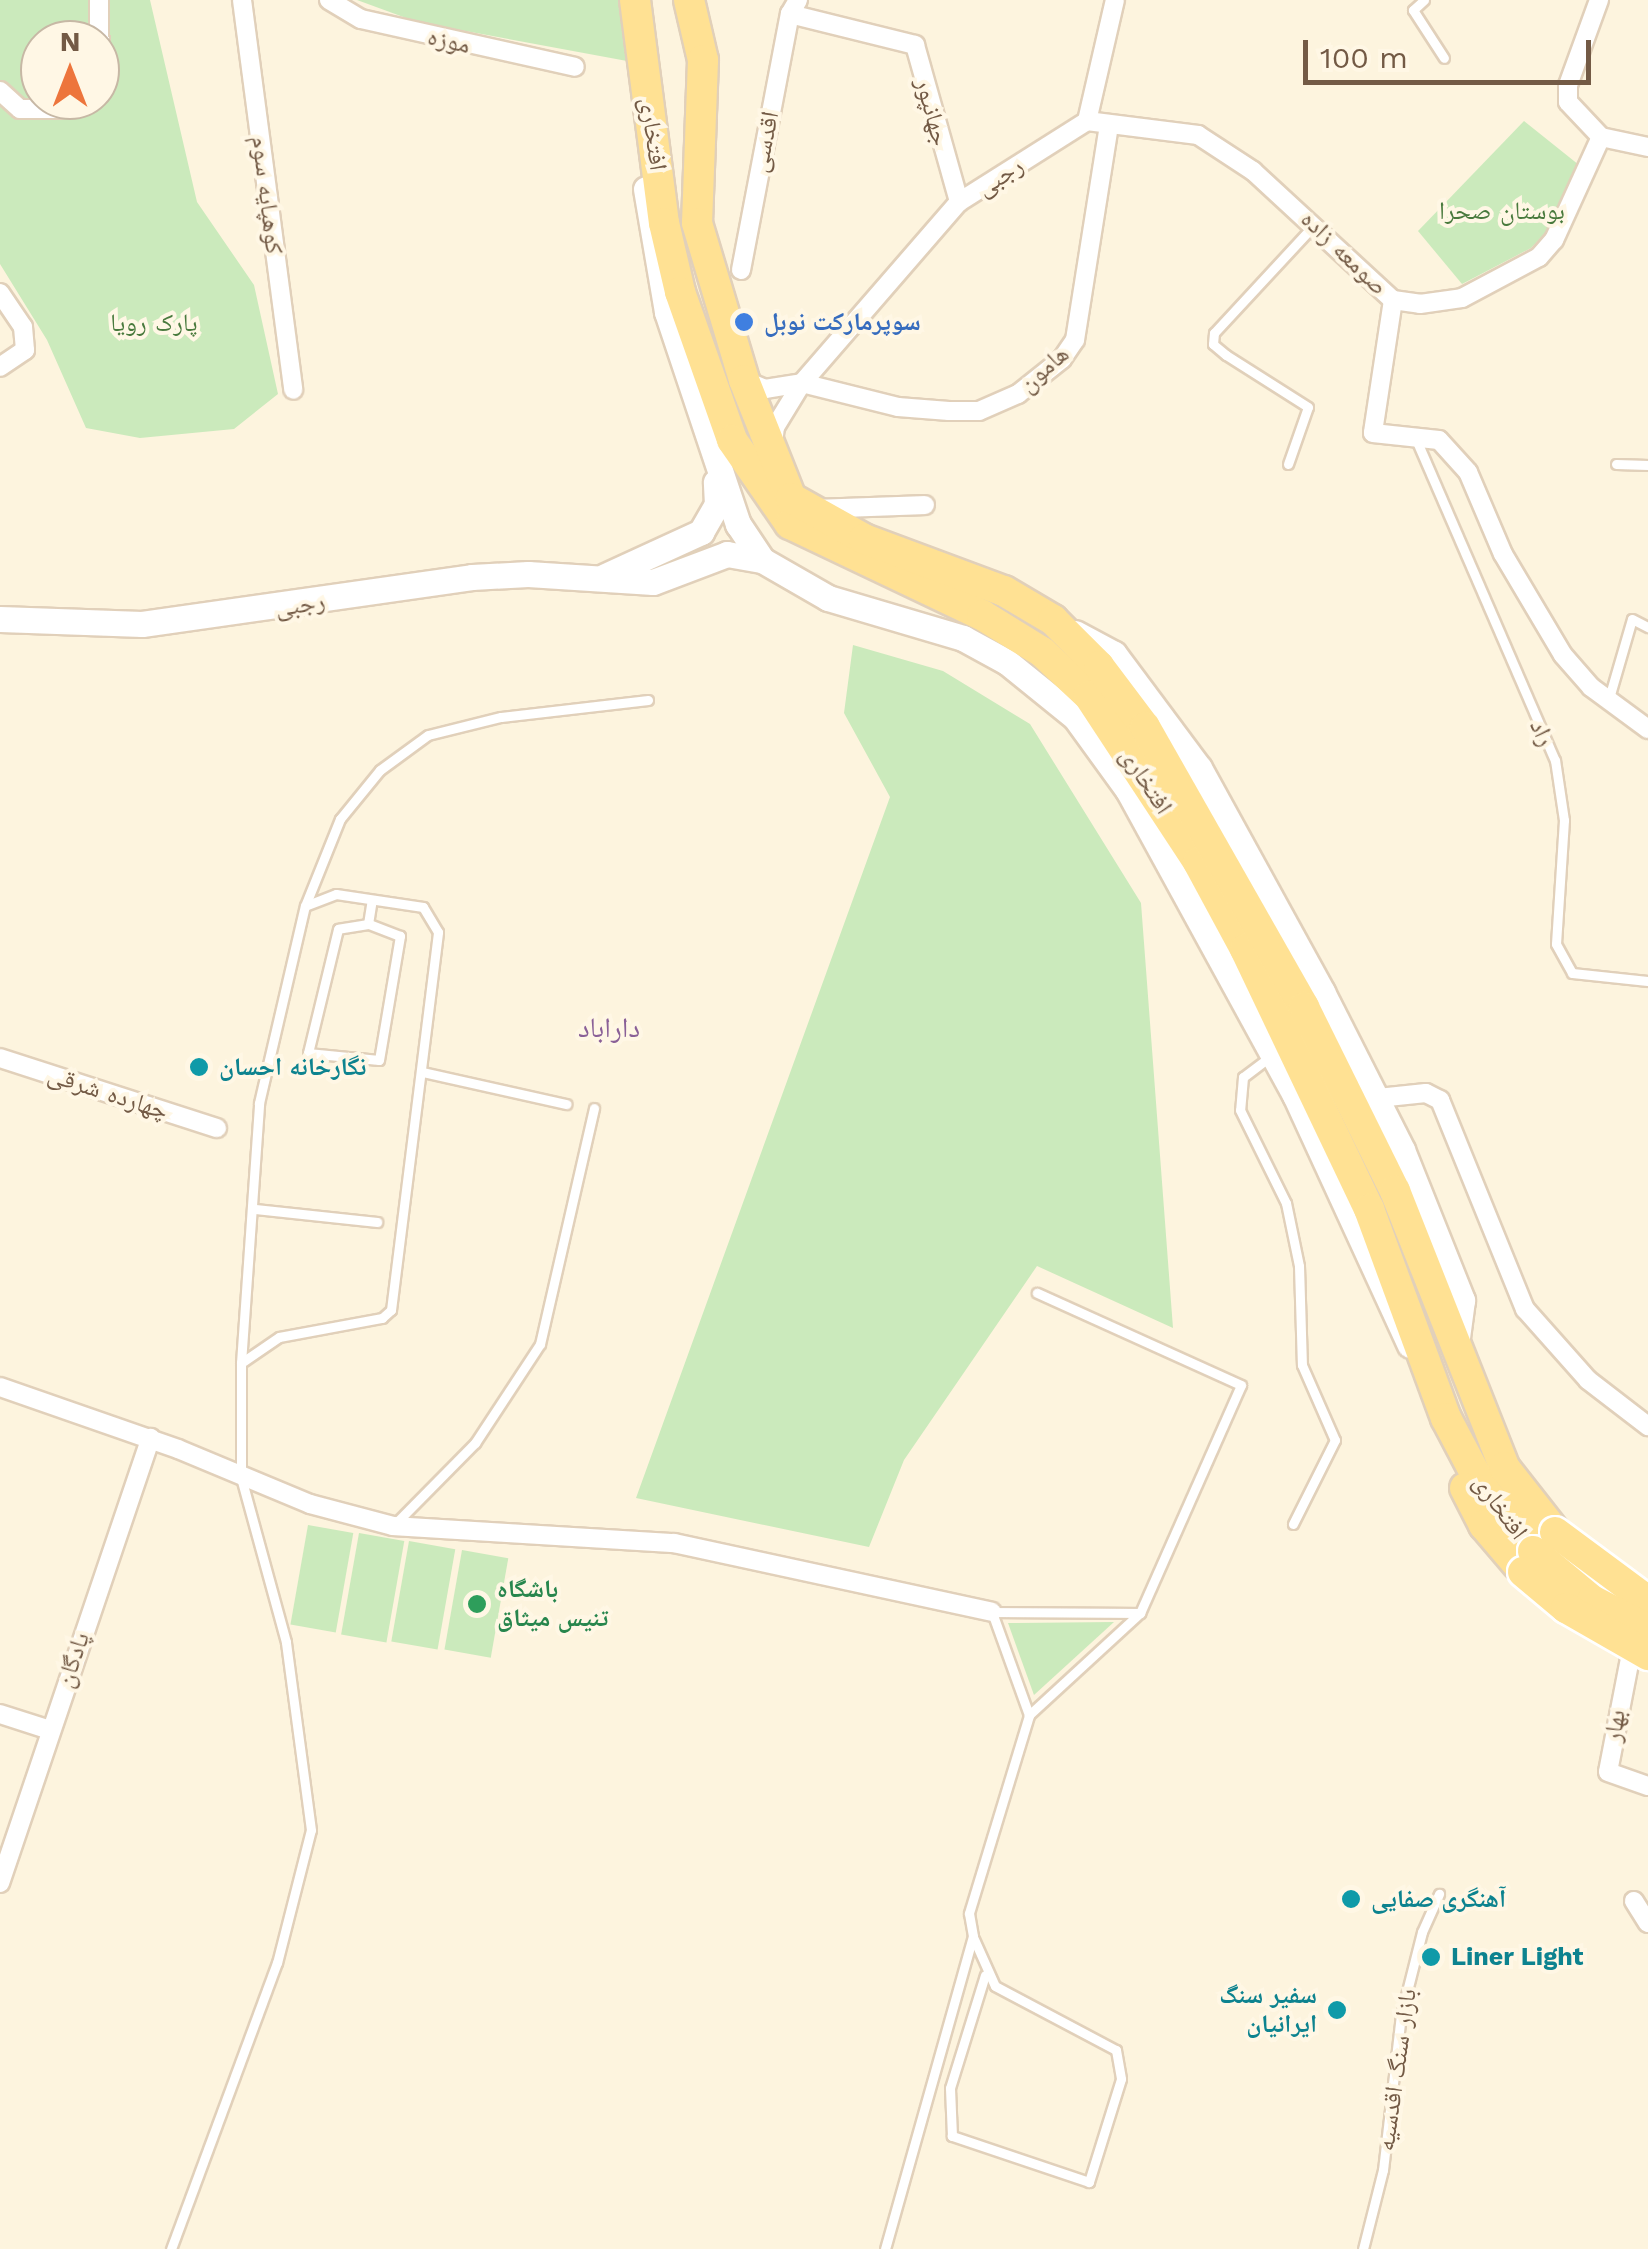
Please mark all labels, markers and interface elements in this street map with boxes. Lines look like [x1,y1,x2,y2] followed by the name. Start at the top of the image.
[20,20,120,120] north arrow
[1308,20,1596,82] scale bar
[425,22,473,60] street label: موزه
[60,25,80,58] text: N
[1320,40,1408,75] text: 100 m
[909,75,955,149] street label: جهانپور
[633,96,673,172] street label: افتخاری
[744,109,786,175] street label: اقدسی
[245,134,289,256] street label: کوهپایه سوم
[971,151,1029,203] street label: رجبی
[1439,196,1565,226] park label: بوستان صحرا
[1294,204,1394,302] street label: صومعه زاده
[764,307,921,337] place label: سوپرمارکت نوبل
[110,308,198,338] park label: پارک رویا
[733,311,755,333] marker: سوپرمارکت نوبل
[1013,339,1075,399] street label: هامون
[273,586,327,624] street label: رجبی
[1523,715,1561,751] street label: راد
[1113,742,1179,820] street label: افتخاری
[578,1011,640,1045] district label: داراباد
[219,1052,366,1082] place label: نگارخانه احسان
[188,1056,210,1078] marker: نگارخانه احسان
[44,1059,172,1127] street label: چهارده شرقی
[1466,1468,1534,1546] street label: افتخاری
[497,1575,608,1634] place label: باشگاه تنيس ميثاق
[466,1593,488,1615] marker: باشگاه تنيس ميثاق
[50,1628,96,1692] street label: پادگان
[1598,1708,1632,1744] street label: بهار
[1371,1884,1506,1914] place label: آهنگری صفایی
[1340,1888,1362,1910] marker: آهنگری صفایی
[1451,1942,1584,1972] place label: Liner Light
[1420,1946,1442,1968] marker: Liner Light
[1219,1981,1317,2040] place label: سفیر سنگ ایرانیان
[1371,1987,1423,2153] street label: بازار سنگ اقدسیه
[1326,1999,1348,2021] marker: سفیر سنگ ایرانیان

